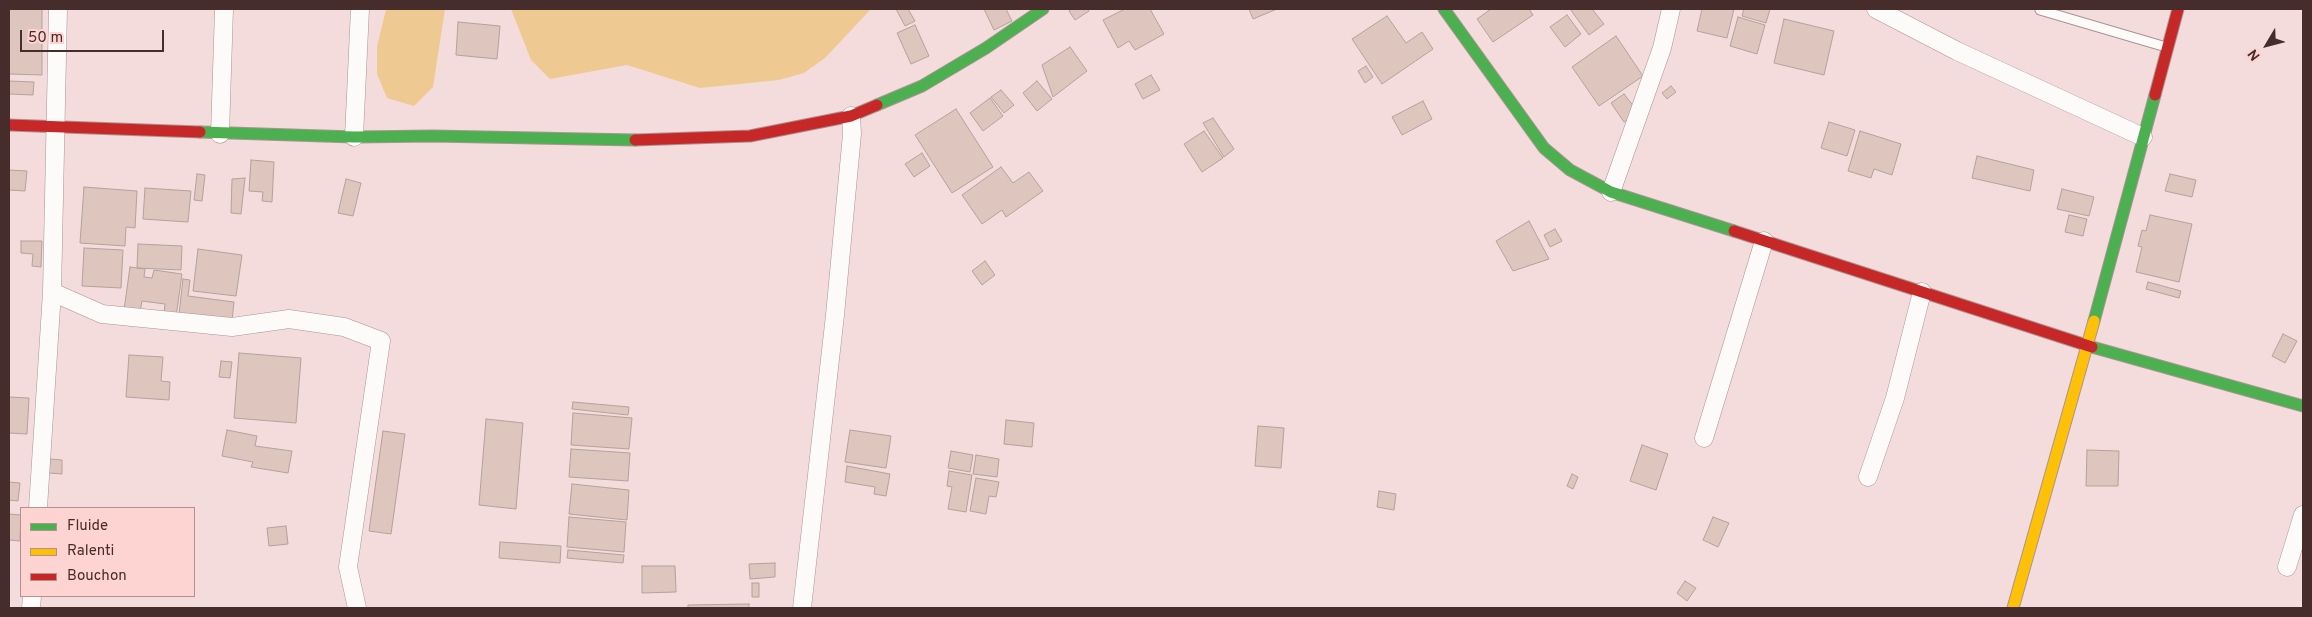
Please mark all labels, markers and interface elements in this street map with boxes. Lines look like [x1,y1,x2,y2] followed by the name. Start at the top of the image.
[22,20,166,52] scale bar
[2242,20,2292,70] north arrow
[28,29,63,48] text: 50 m
[2245,45,2264,63] text: N
[20,507,195,597] legend
[67,517,108,536] text: Fluide
[67,542,114,561] text: Ralenti
[67,567,127,586] text: Bouchon

